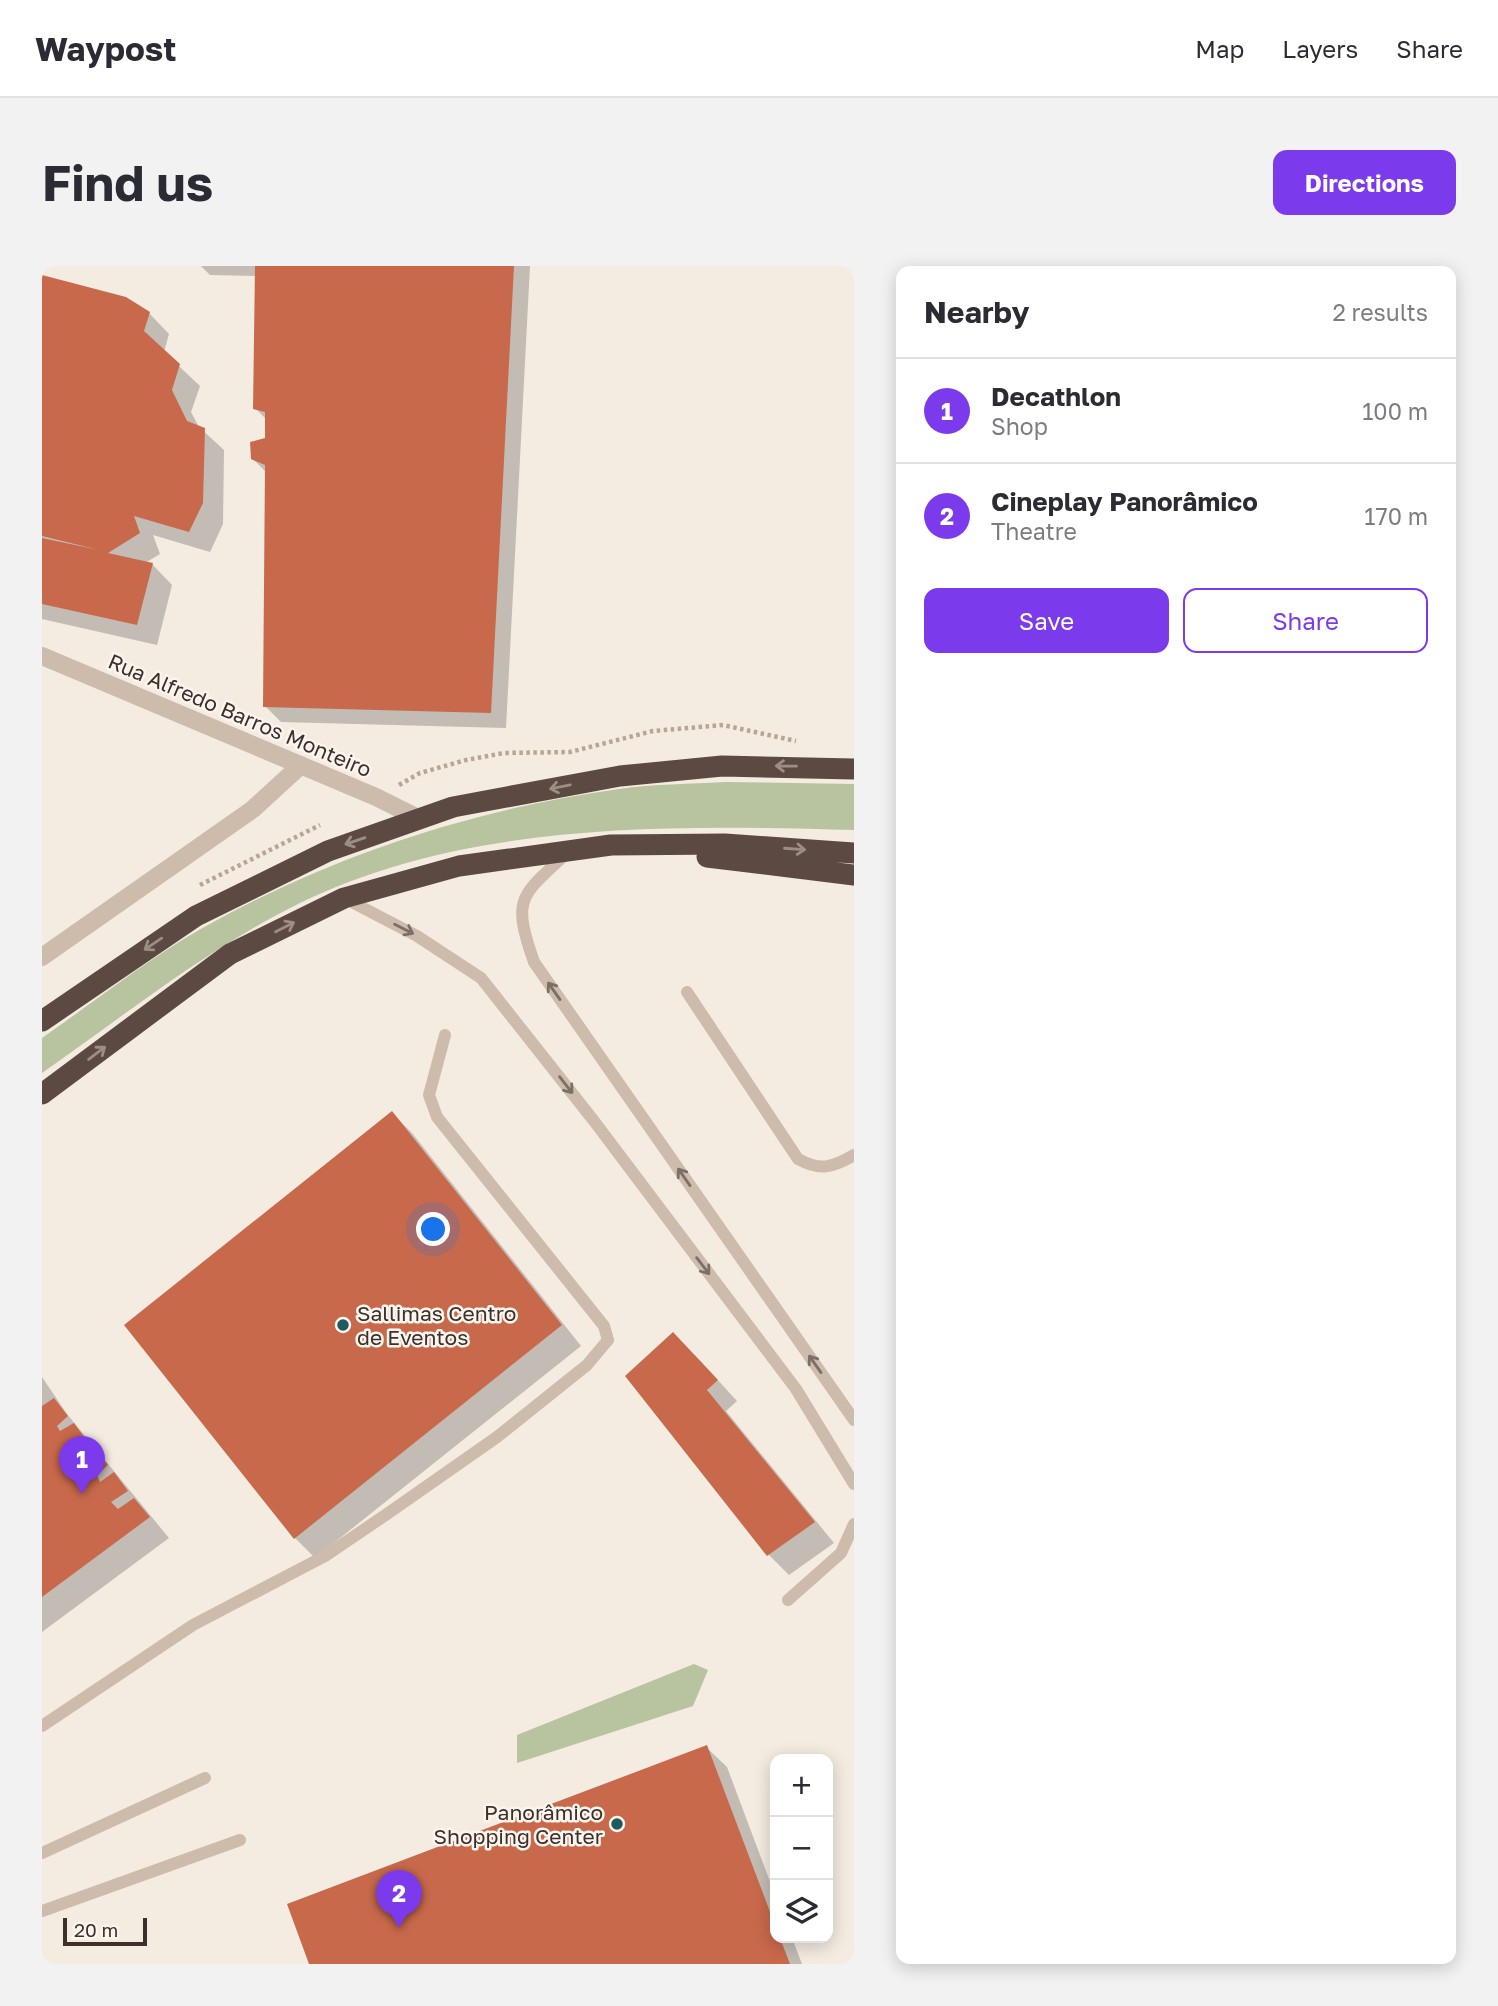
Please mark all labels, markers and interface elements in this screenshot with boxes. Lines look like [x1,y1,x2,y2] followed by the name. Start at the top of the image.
[35,29,176,68] text: Waypost
[1195,34,1244,63] text: Map
[1282,34,1358,63] text: Layers
[1396,34,1463,63] text: Share
[1273,150,1456,215] button: Directions
[42,153,213,212] text: Find us
[924,294,1029,330] text: Nearby
[1332,298,1428,326] text: 2 results
[991,381,1121,412] text: Decathlon
[941,397,953,425] text: 1
[1362,397,1428,425] text: 100 m
[991,412,1048,440] text: Shop
[991,486,1258,517] text: Cineplay Panorâmico
[940,502,954,530] text: 2
[1364,502,1428,530] text: 170 m
[991,517,1077,545] text: Theatre
[924,588,1169,653] button: Save
[1183,588,1428,653] button: Share
[104,648,376,782] street label: Rua Alfredo Barros Monteiro
[775,760,798,773] one-way arrow
[549,781,572,794] one-way arrow
[345,836,367,848] one-way arrow
[783,843,806,856] one-way arrow
[274,919,295,933] one-way arrow
[393,922,414,936] one-way arrow
[144,937,163,951] one-way arrow
[547,982,561,1001] one-way arrow
[87,1046,106,1061] one-way arrow
[558,1075,573,1093] one-way arrow
[677,1168,692,1187] one-way arrow
[416,1212,450,1246] your location
[696,1256,711,1275] one-way arrow
[357,1300,516,1350] place label: Sallimas Centro de Eventos
[335,1317,351,1333] marker: Sallimas Centro de Eventos
[808,1355,822,1374] one-way arrow
[59,1436,105,1494] pin: 1
[770,1754,833,1943] map controls
[770,1754,833,1817] button: +
[434,1799,603,1849] place label: Panorâmico Shopping Center
[609,1816,625,1832] marker: Panorâmico Shopping Center
[770,1817,833,1880] button: −
[376,1870,422,1928] pin: 2
[770,1880,833,1943] button: layers
[63,1915,147,1947] scale bar
[74,1918,118,1941] text: 20 m

